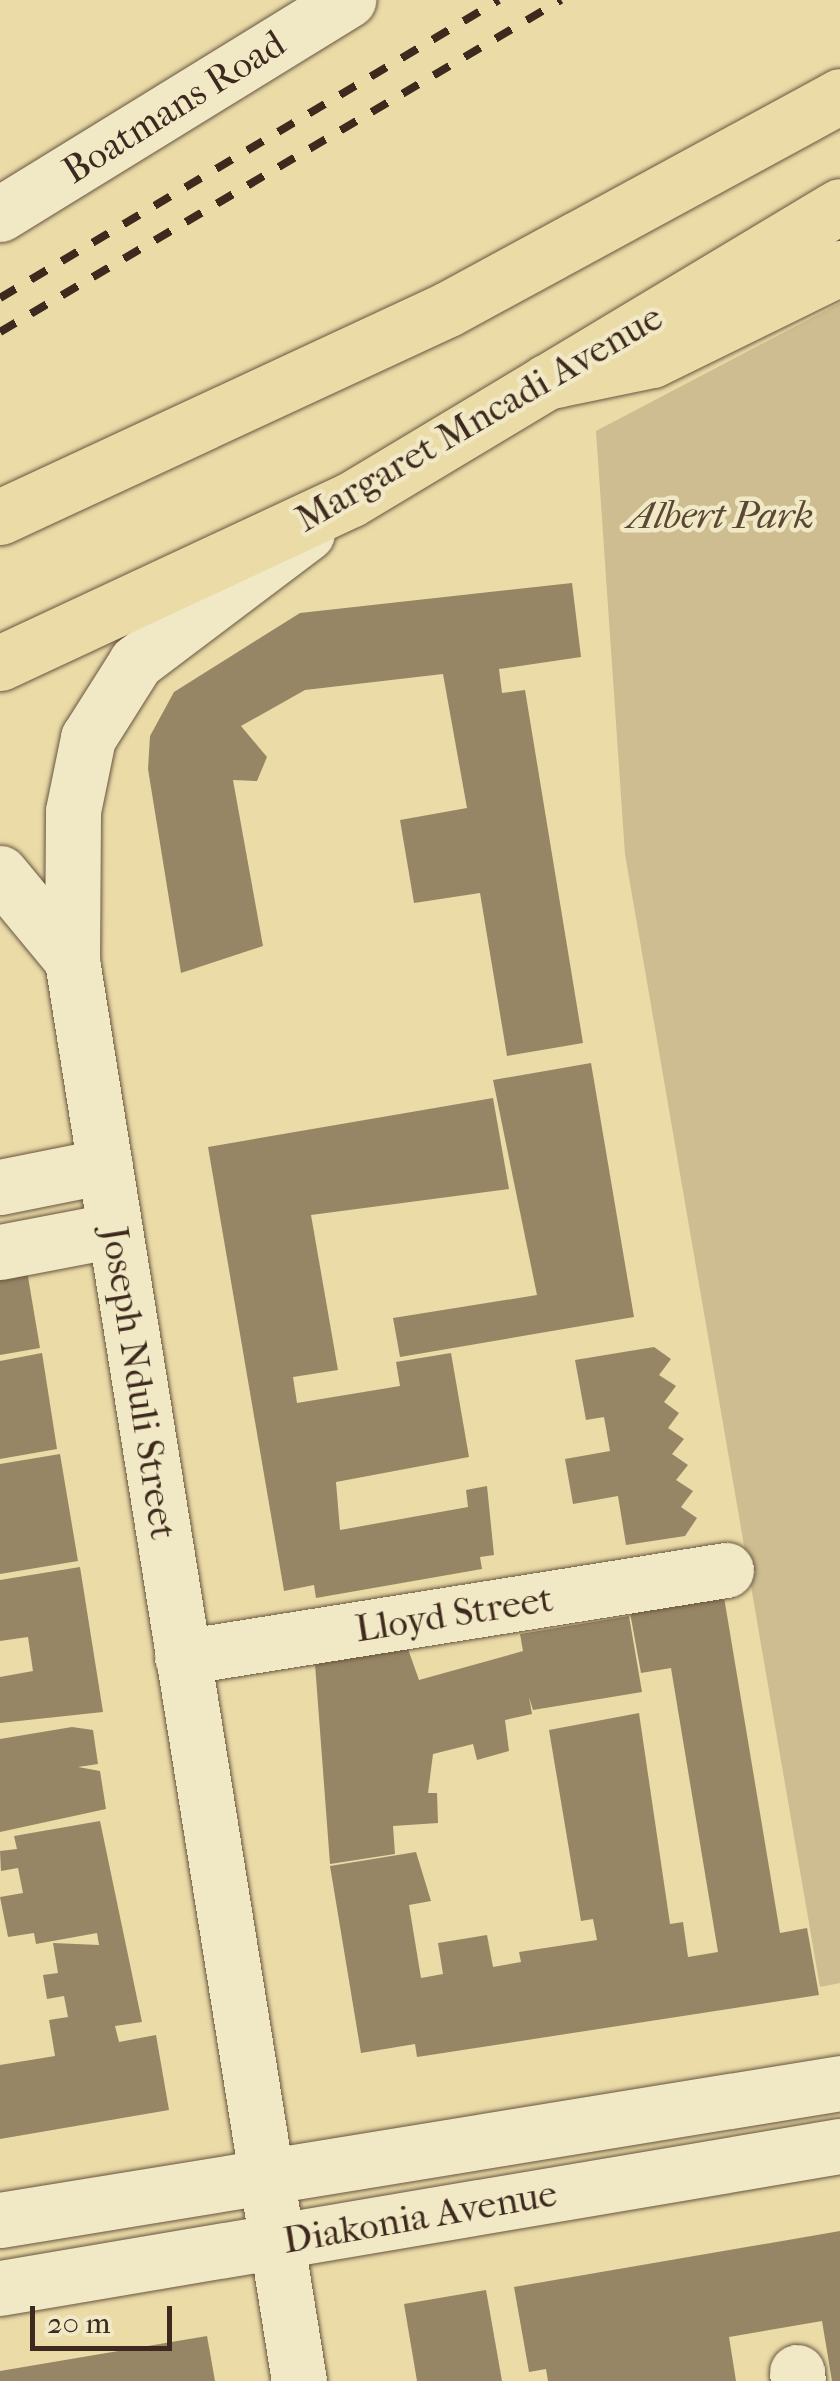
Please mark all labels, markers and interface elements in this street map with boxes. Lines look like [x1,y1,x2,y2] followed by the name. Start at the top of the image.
[55,21,293,193] street label: Boatmans Road
[287,294,671,542] street label: Margaret Mncadi Avenue
[628,493,814,539] park label: Albert Park
[92,1223,186,1543] street label: Joseph Nduli Street
[352,1576,556,1652] street label: Lloyd Street
[279,2170,561,2264] street label: Diakonia Avenue
[35,2286,178,2348] scale bar
[47,2306,110,2341] text: 20 m

